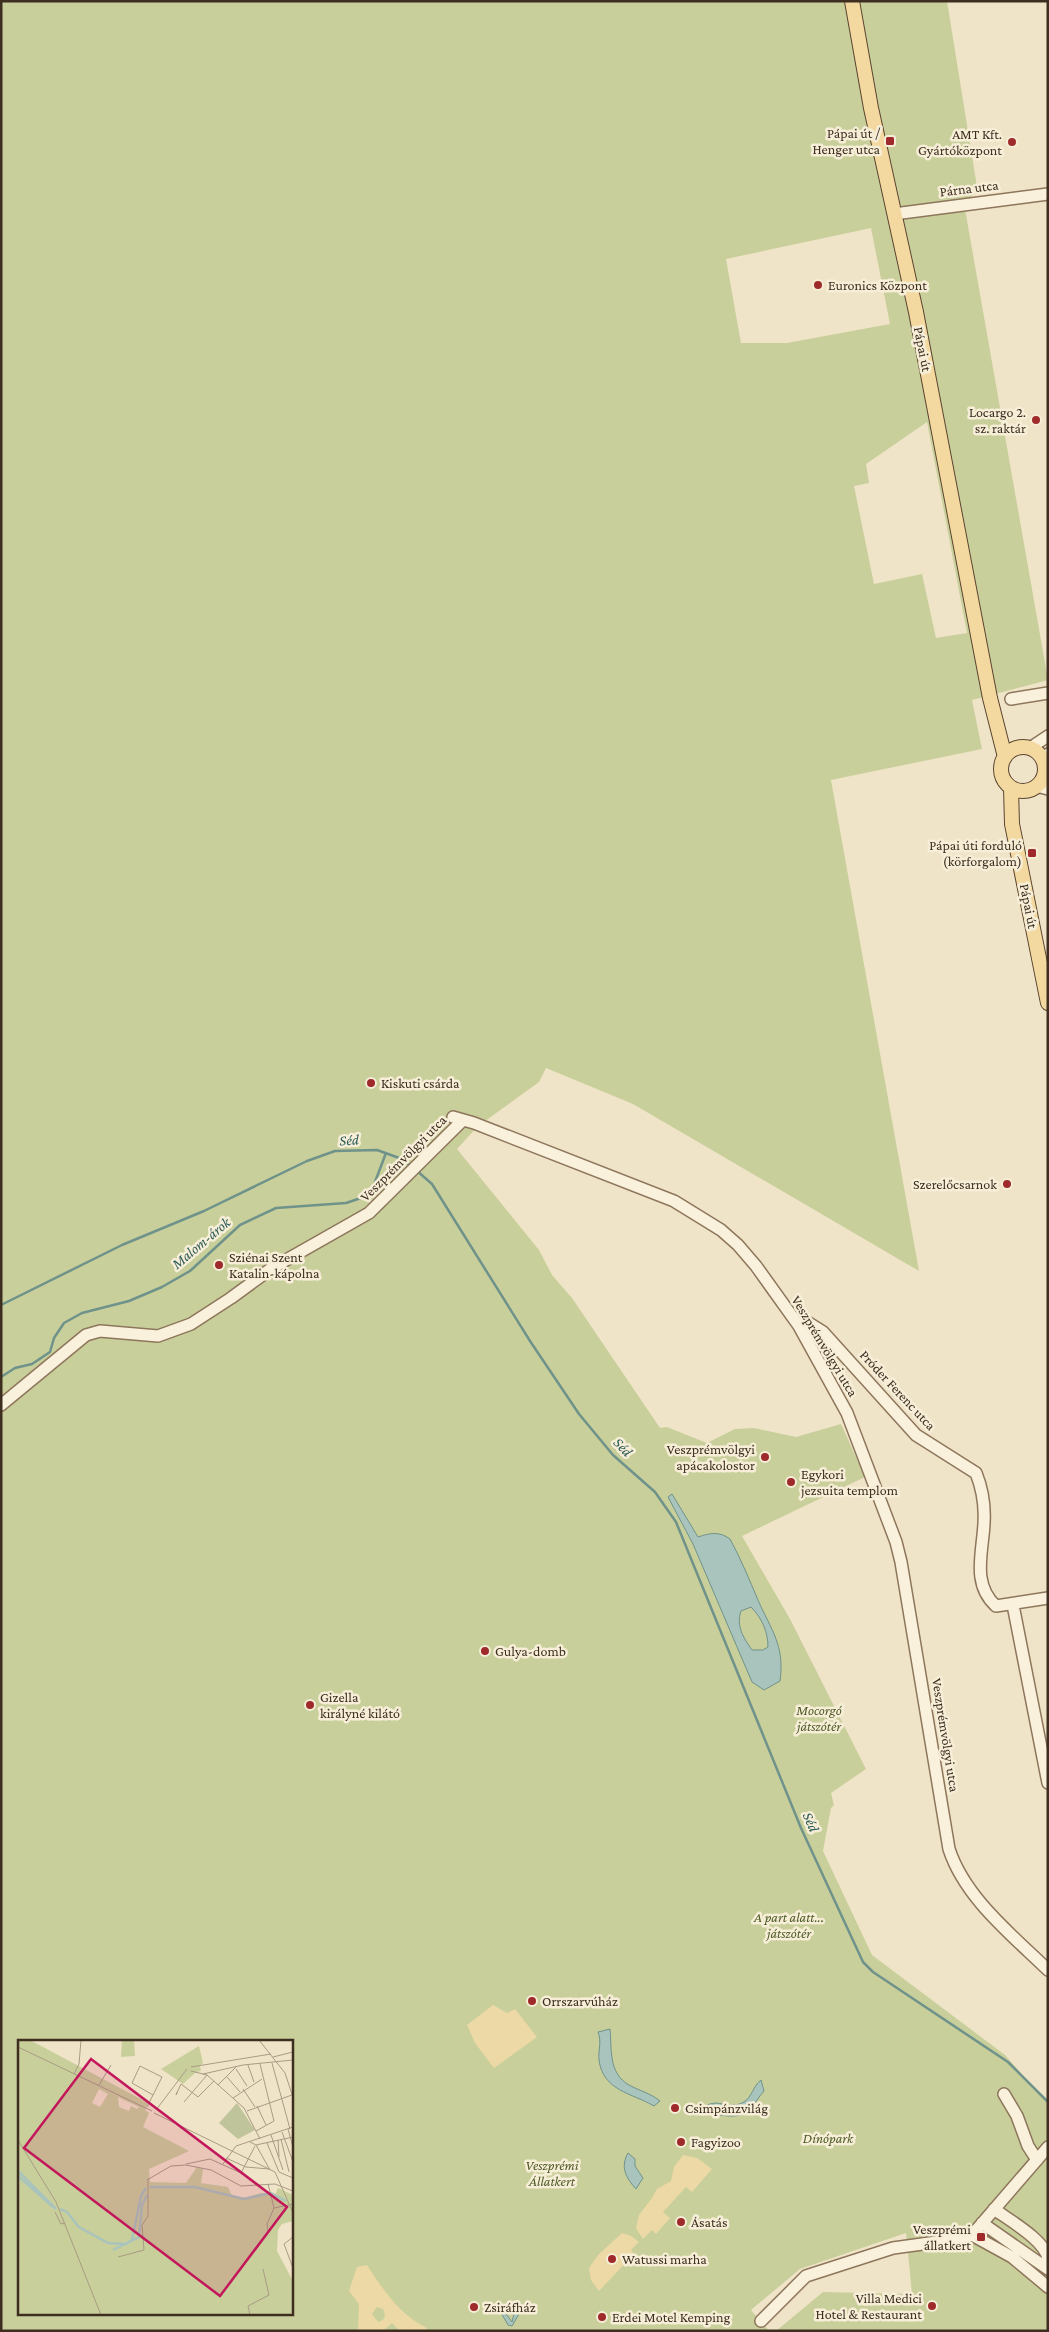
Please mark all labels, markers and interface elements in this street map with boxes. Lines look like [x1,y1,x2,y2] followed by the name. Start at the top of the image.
[812,125,881,157] place label: Pápai út / Henger utca
[918,126,1002,158] place label: AMT Kft. Gyártóközpont
[884,135,896,147] marker: Pápai út / Henger utca
[1006,136,1018,148] marker: AMT Kft. Gyártóközpont
[939,176,1000,200] street label: Párna utca
[828,277,927,293] place label: Euronics Központ
[812,279,824,291] marker: Euronics Központ
[911,325,935,373] street label: Pápai út
[969,404,1026,436] place label: Locargo 2. sz. raktár
[1030,414,1042,426] marker: Locargo 2. sz. raktár
[929,837,1022,870] place label: Pápai úti forduló (körforgalom)
[1026,847,1038,859] marker: Pápai úti forduló (körforgalom)
[1017,882,1041,930] street label: Pápai út
[381,1075,460,1091] place label: Kiskuti csárda
[365,1077,377,1089] marker: Kiskuti csárda
[357,1111,450,1204] street label: Veszprémvölgyi utca
[339,1131,360,1149] water label: Séd
[913,1176,997,1192] place label: Szerelőcsarnok
[1001,1178,1013,1190] marker: Szerelőcsarnok
[168,1213,235,1273] water label: Malom-árok
[229,1249,320,1281] place label: Sziénai Szent Katalin-kápolna
[213,1259,225,1271] marker: Sziénai Szent Katalin-kápolna
[788,1293,862,1400] street label: Veszprémvölgyi utca
[857,1347,940,1434] street label: Próder Ferenc utca
[610,1434,636,1460] water label: Séd
[667,1441,755,1473] place label: Veszprémvölgyi apácakolostor
[759,1451,771,1463] marker: Veszprémvölgyi apácakolostor
[800,1466,898,1499] place label: Egykori jezsuita templom
[785,1476,797,1488] marker: Egykori jezsuita templom
[495,1643,566,1659] place label: Gulya-domb
[479,1645,491,1657] marker: Gulya-domb
[929,1677,963,1794] street label: Veszprémvölgyi utca
[320,1689,400,1721] place label: Gizella királyné kilátó
[304,1699,316,1711] marker: Gizella királyné kilátó
[795,1702,843,1735] park label: Mocorgó játszótér
[800,1810,823,1835] water label: Séd
[753,1909,824,1942] park label: A part alatt... játszótér
[542,1993,618,2009] place label: Orrszarvúház
[526,1995,538,2007] marker: Orrszarvúház
[18,2040,292,2314] inset map
[685,2100,768,2116] place label: Csimpánzvilág
[669,2102,681,2114] marker: Csimpánzvilág
[803,2130,854,2146] park label: Dínópark
[691,2134,741,2150] place label: Fagyizoo
[675,2136,687,2148] marker: Fagyizoo
[525,2157,579,2189] park label: Veszprémi Állatkert
[691,2214,727,2230] place label: Ásatás
[675,2216,687,2228] marker: Ásatás
[913,2221,971,2253] place label: Veszprémi állatkert
[975,2231,987,2243] marker: Veszprémi állatkert
[622,2251,707,2267] place label: Watussi marha
[606,2253,618,2265] marker: Watussi marha
[815,2290,922,2322] place label: Villa Medici Hotel & Restaurant
[484,2299,536,2315] place label: Zsiráfház
[926,2300,938,2312] marker: Villa Medici Hotel & Restaurant
[468,2301,480,2313] marker: Zsiráfház
[612,2309,730,2325] place label: Erdei Motel Kemping
[596,2311,608,2323] marker: Erdei Motel Kemping

